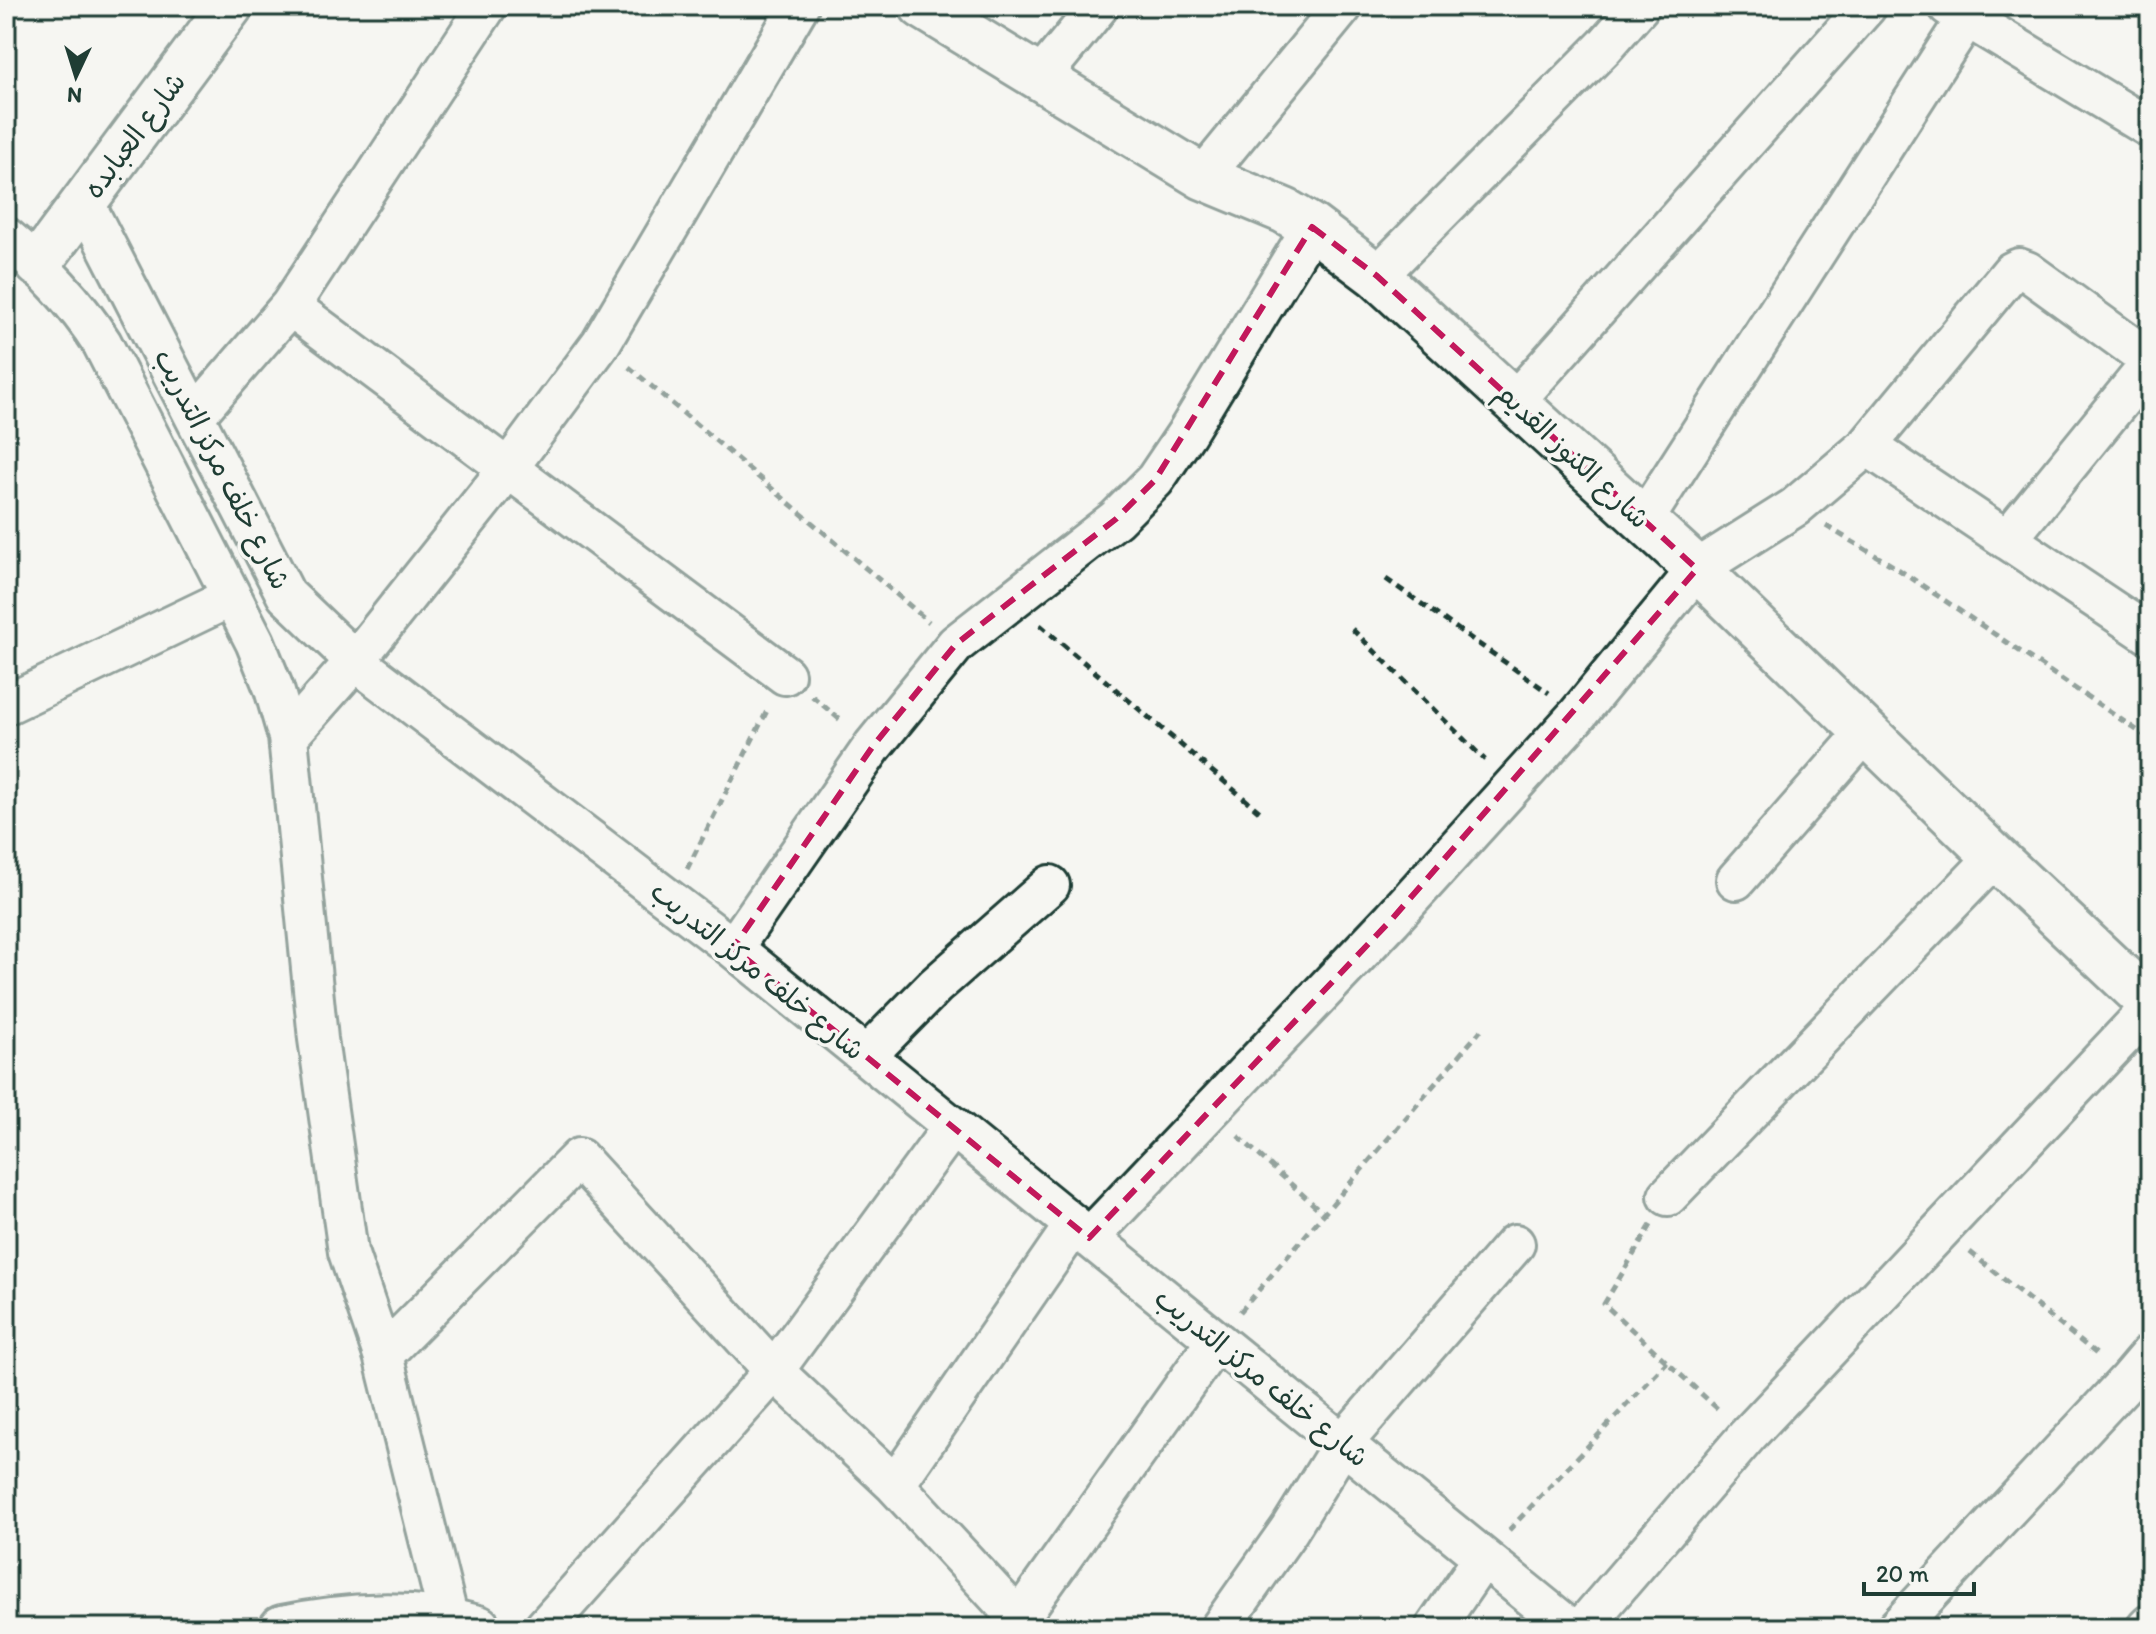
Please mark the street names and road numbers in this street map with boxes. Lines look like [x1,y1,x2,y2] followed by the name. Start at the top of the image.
[76,65,195,207] street label: شارع العبابده
[145,343,298,596] street label: شارع خلف مركز التدريب
[1485,375,1657,539] street label: شارع الكنوز القديم
[642,873,872,1069] street label: شارع خلف مركز التدريب
[1146,1280,1376,1476] street label: شارع خلف مركز التدريب

